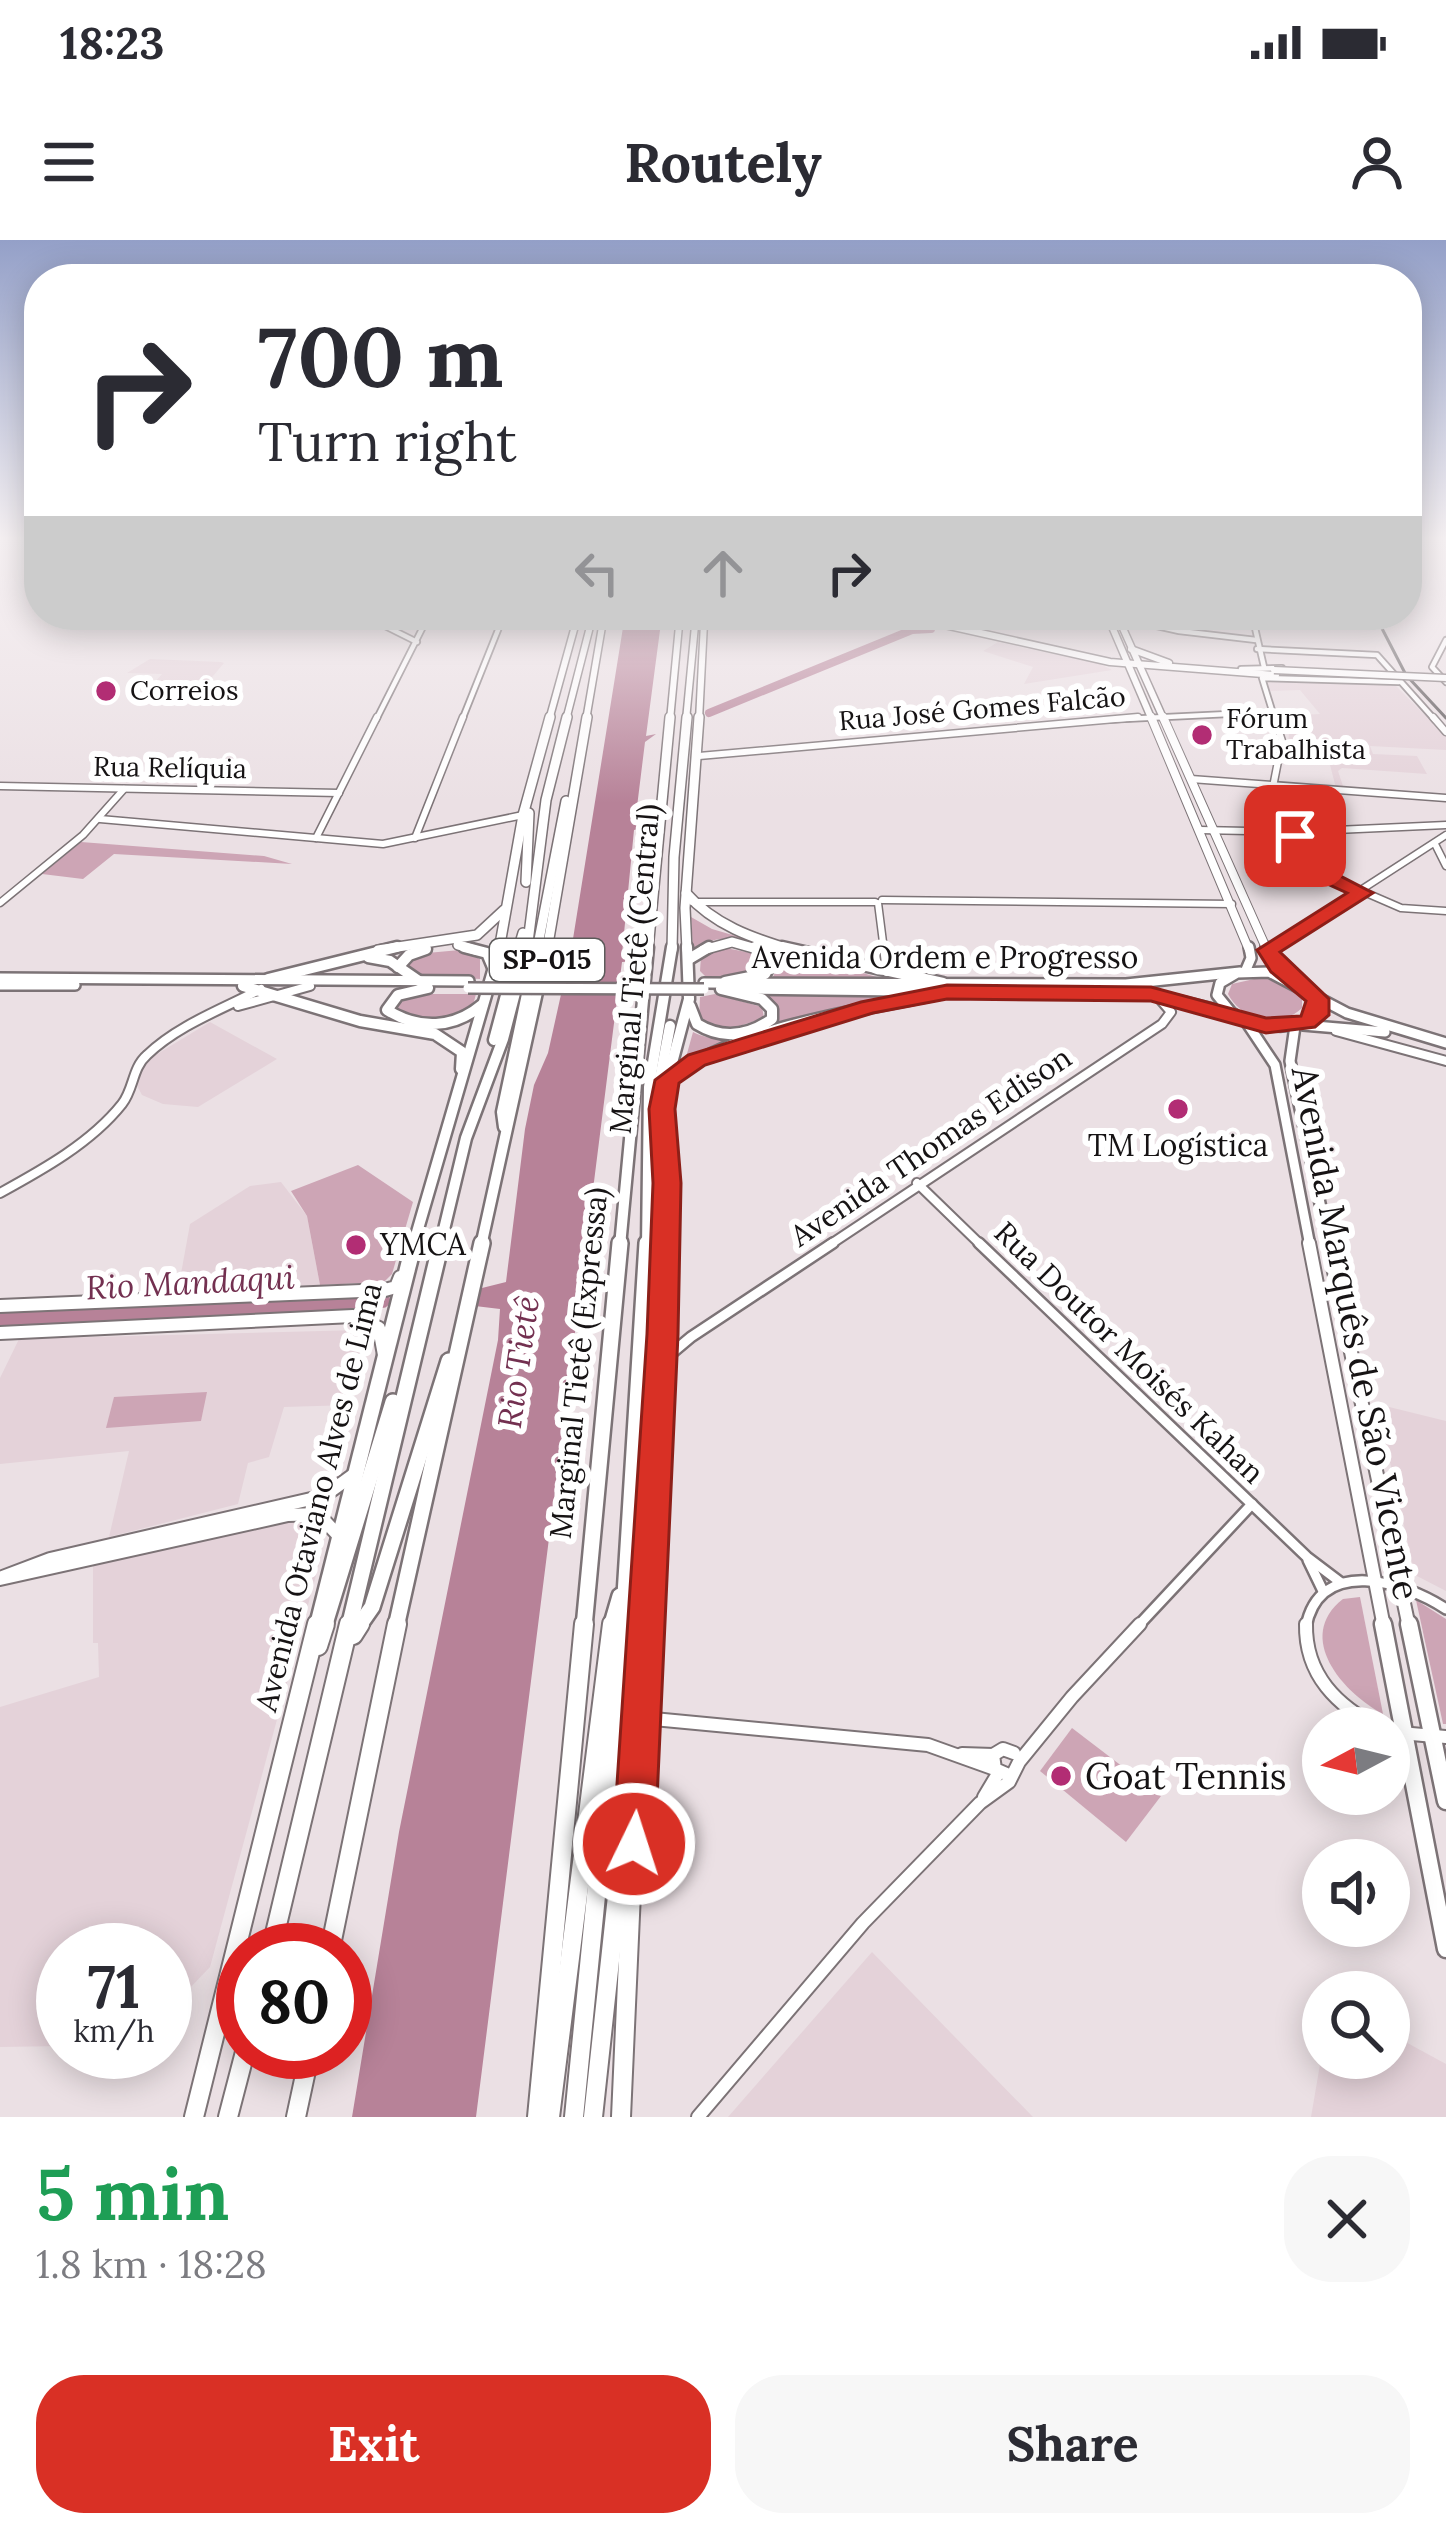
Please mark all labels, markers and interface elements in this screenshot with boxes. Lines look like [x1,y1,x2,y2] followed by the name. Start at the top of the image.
[60,14,164,71] text: 18:23
[624,128,822,197] text: Routely
[36,129,102,195] icon: menu
[1344,129,1410,195] icon: person
[258,302,504,410] text: 700 m
[60,312,216,468] icon: right
[258,407,517,476] text: Turn right
[564,540,630,606] icon: left
[690,540,756,606] icon: ahead
[816,540,882,606] icon: right
[130,673,238,707] place label: Correios
[93,678,119,704] marker: Correios
[837,679,1127,737] street label: Rua José Gomes Falcão
[1226,701,1366,766] place label: Fórum Trabalhista
[1189,722,1215,748] marker: Fórum Trabalhista
[93,749,247,785] street label: Rua Relíquia
[1244,785,1346,887] pin
[601,802,668,1136] street label: Marginal Tietê (Central)
[1262,803,1328,869] icon: arrive
[751,938,1138,977] street label: Avenida Ordem e Progresso
[490,939,604,981] road number: SP-015
[782,1038,1078,1255] street label: Avenida Thomas Edison
[1281,1061,1430,1604] street label: Avenida Marquês de São Vicente
[1165,1096,1191,1122] marker: TM Logística
[1088,1126,1268,1165] place label: TM Logística
[541,1185,616,1541] street label: Marginal Tietê (Expressa)
[987,1213,1273,1491] street label: Rua Doutor Moisés Kahan
[379,1225,467,1263] place label: YMCA
[343,1232,369,1258] marker: YMCA
[84,1256,296,1308] water label: Rio Mandaqui
[246,1278,390,1716] street label: Avenida Otaviano Alves de Lima
[488,1293,548,1431] water label: Rio Tietê
[1302,1707,1410,1815] north arrow
[1302,1707,1410,2079] map controls
[1085,1753,1286,1799] place label: Goat Tennis
[1048,1763,1074,1789] marker: Goat Tennis
[571,1781,697,1907] position arrow
[1302,1839,1410,1947] button: sound
[216,1923,372,2079] speed limit sign: 80
[88,1948,140,2024] text: 71
[1302,1971,1410,2079] button: search
[73,2012,155,2050] text: km/h
[36,2148,230,2240] text: 5 min
[1284,2156,1410,2282] button: close
[36,2239,267,2289] text: 1.8 km · 18:28
[36,2375,711,2513] button: Exit
[735,2375,1410,2513] button: Share

